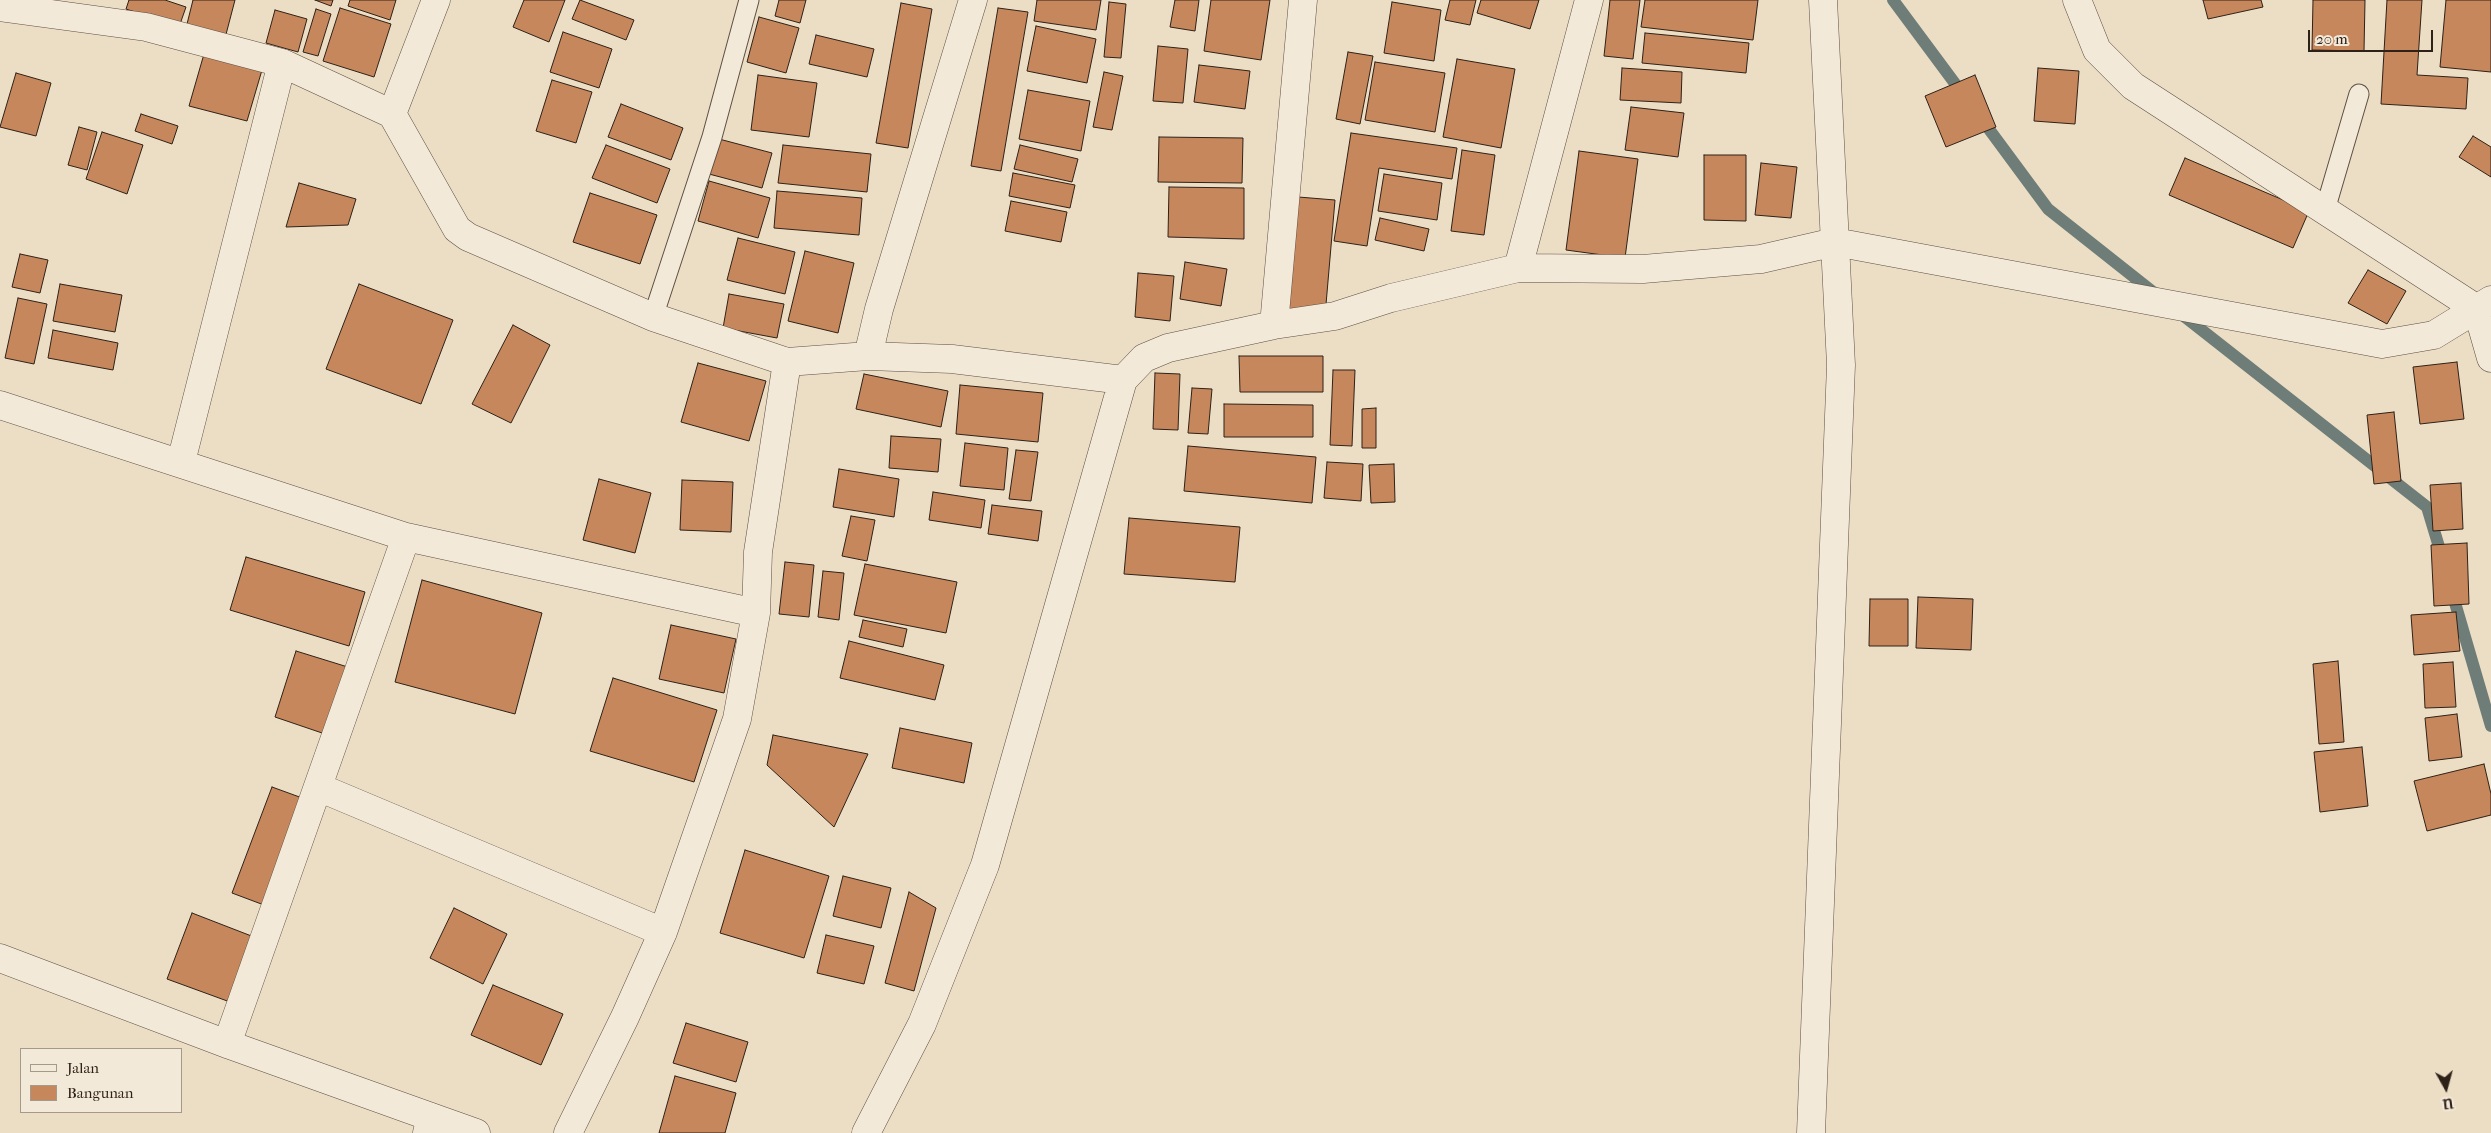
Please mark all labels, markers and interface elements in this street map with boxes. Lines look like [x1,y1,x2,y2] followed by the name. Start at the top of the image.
[2311,20,2436,52] scale bar
[2316,30,2348,48] text: 20 m
[20,1048,182,1113] legend
[67,1059,99,1077] text: Jalan
[2421,1063,2471,1113] north arrow
[67,1084,134,1102] text: Bangunan
[2441,1094,2454,1112] text: U

